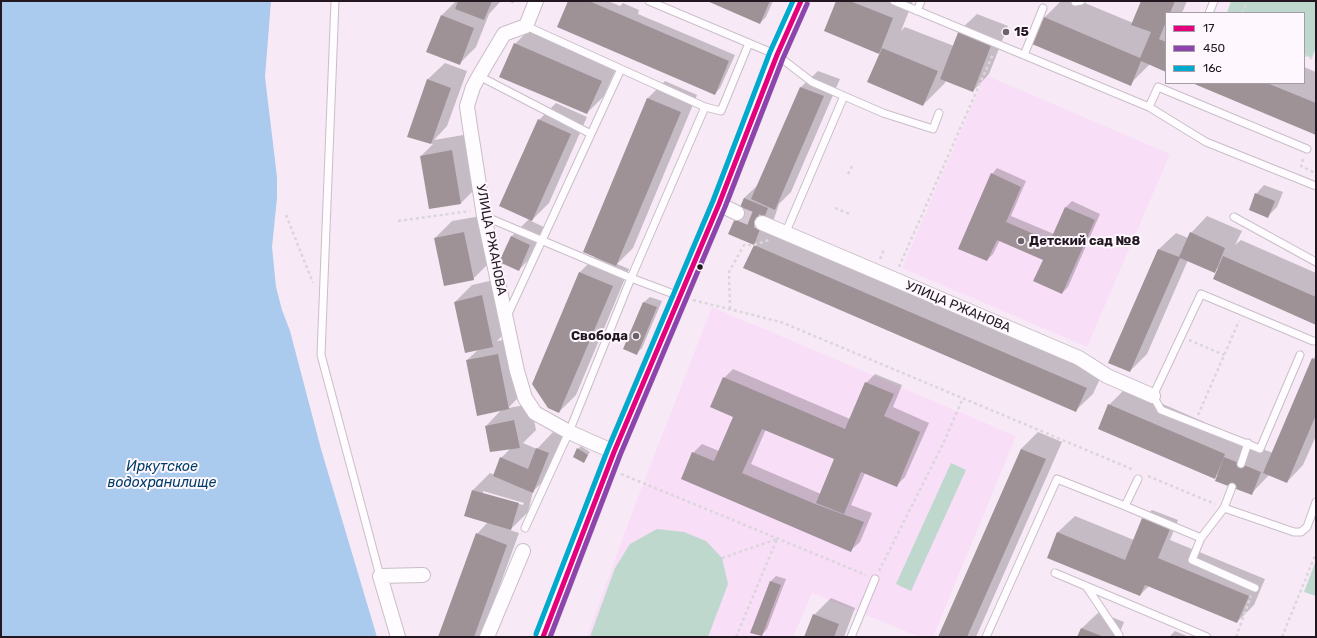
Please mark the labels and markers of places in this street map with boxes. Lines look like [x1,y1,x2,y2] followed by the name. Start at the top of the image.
[1014,24,1029,40] place label: 15
[1001,27,1011,37] marker: 15
[1029,233,1140,249] place label: Детский сад №8
[1016,236,1026,246] marker: Детский сад №8
[695,262,705,272] unlabelled marker
[571,328,628,344] place label: Свобода
[631,331,641,341] marker: Свобода

